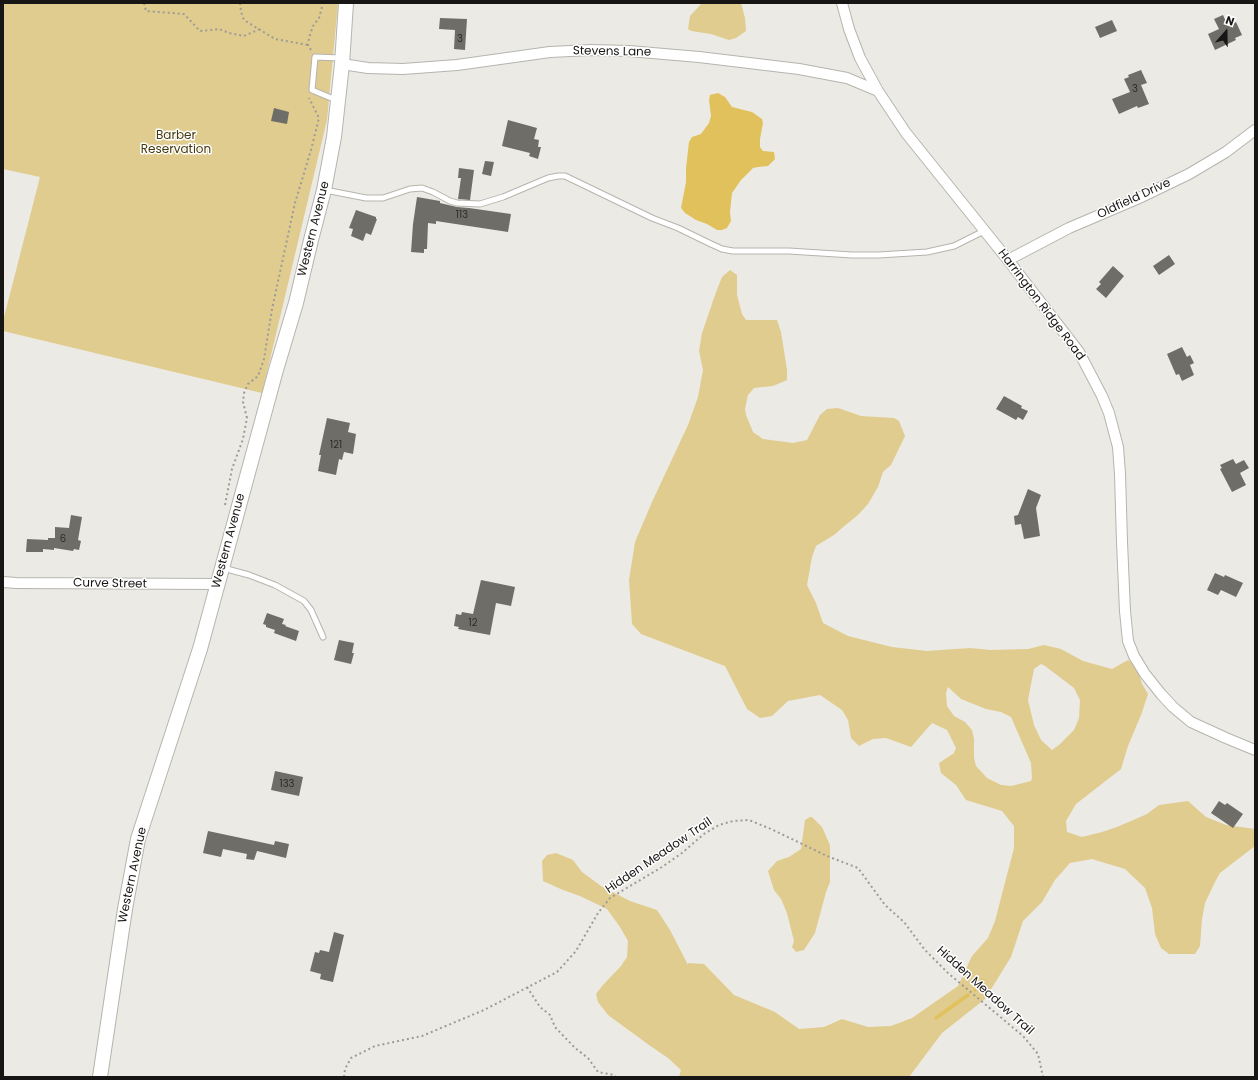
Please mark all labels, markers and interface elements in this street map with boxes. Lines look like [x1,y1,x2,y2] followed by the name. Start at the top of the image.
[1206,12,1246,52] north arrow
[1223,12,1237,30] text: N
[457,33,463,45] house number: 3
[573,44,651,60] street label: Stevens Lane
[1132,83,1138,95] house number: 3
[141,129,211,157] park label: Barber Reservation
[1095,176,1173,222] street label: Oldfield Drive
[295,180,333,278] street label: Western Avenue
[456,209,468,221] house number: 113
[995,247,1087,363] street label: Harrington Ridge Road
[330,439,342,451] house number: 121
[209,492,249,590] street label: Western Avenue
[60,533,66,545] house number: 6
[73,576,147,592] street label: Curve Street
[469,617,477,629] house number: 12
[280,778,294,790] house number: 133
[603,815,715,897] street label: Hidden Meadow Trail
[116,826,150,924] street label: Western Avenue
[934,944,1036,1038] street label: Hidden Meadow Trail

